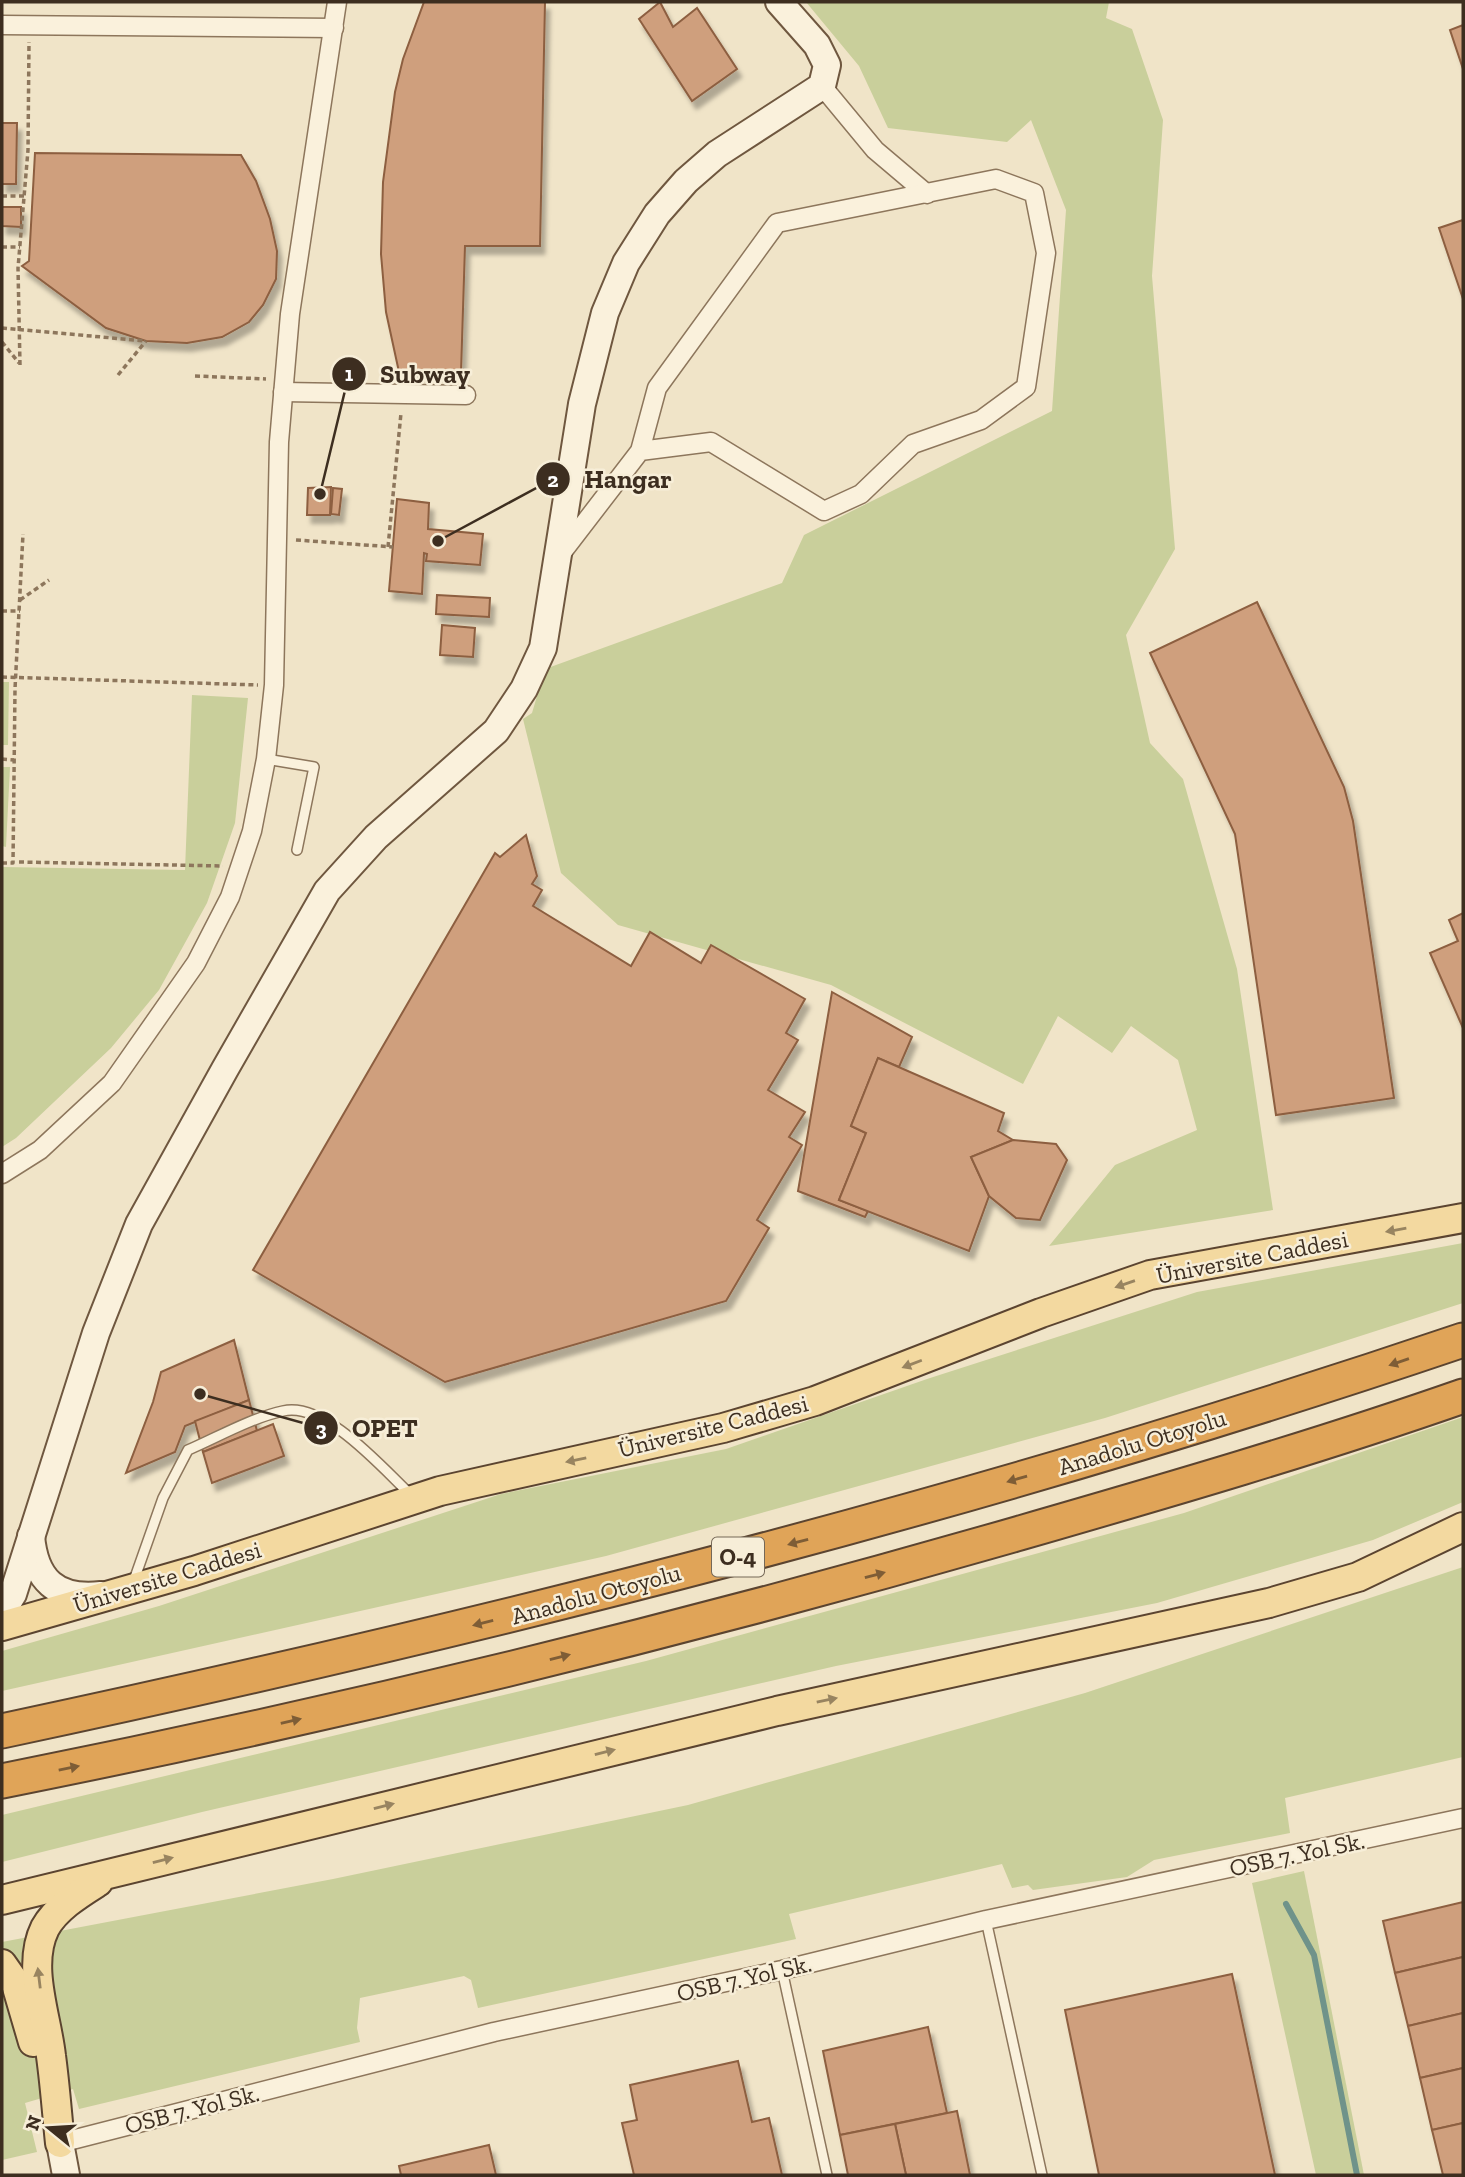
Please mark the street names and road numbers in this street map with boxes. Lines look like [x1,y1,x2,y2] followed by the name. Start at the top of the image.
[1154,1224,1351,1290] street label: Üniversite Caddesi
[615,1388,811,1464] street label: Üniversite Caddesi
[1054,1403,1230,1481] street label: Anadolu Otoyolu
[70,1535,265,1619] street label: Üniversite Caddesi
[712,1538,764,1576] road number: O-4
[508,1557,684,1631] street label: Anadolu Otoyolu
[1227,1826,1367,1882] street label: OSB 7. Yol Sk.
[674,1948,814,2008] street label: OSB 7. Yol Sk.
[122,2078,262,2140] street label: OSB 7. Yol Sk.

